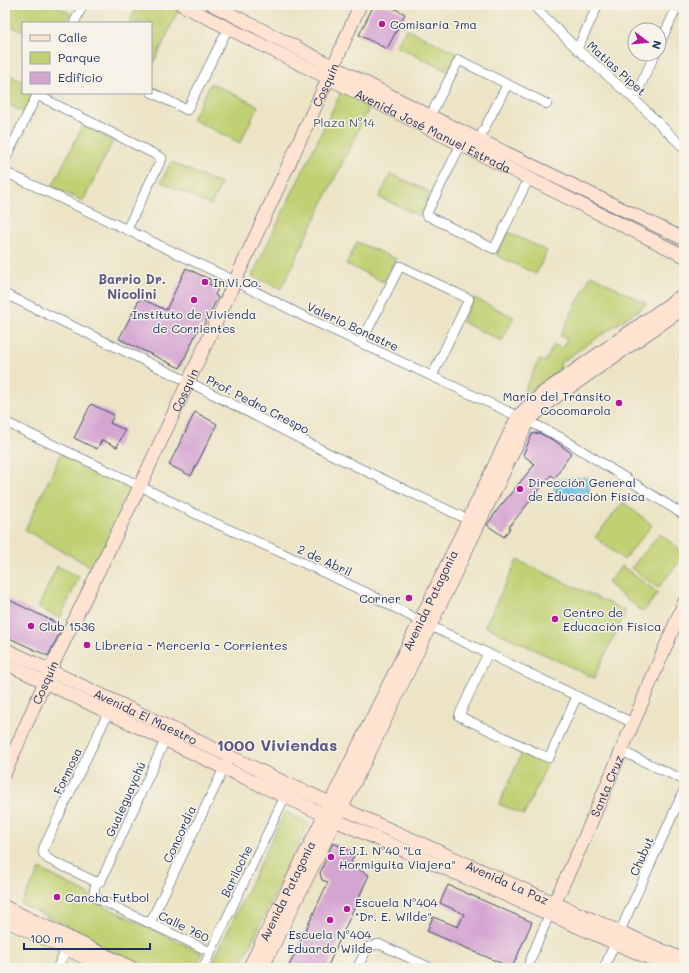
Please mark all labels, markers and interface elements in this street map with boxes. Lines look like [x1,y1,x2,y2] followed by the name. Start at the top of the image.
[390,16,477,32] place label: Comisaría 7ma
[377,19,387,29] marker: Comisaría 7ma
[22,22,152,94] legend
[627,22,667,62] north arrow
[58,29,88,45] text: Calle
[584,37,650,99] street label: Matias Pipet
[649,39,665,51] text: N
[58,49,101,65] text: Parque
[308,61,342,109] street label: Cosquín
[58,69,102,85] text: Edificio
[353,85,514,176] street label: Avenida José Manuel Estrada
[313,114,375,130] park label: Plaza N°14
[98,270,166,302] district label: Barrio Dr. Nicolini
[213,274,261,290] place label: In.Vi.Co.
[200,277,210,287] marker: In.Vi.Co.
[189,295,199,305] marker: Instituto de Vivienda de Corrientes
[305,298,401,354] street label: Valerio Bonastre
[132,306,256,336] place label: Instituto de Vivienda de Corrientes
[167,366,201,414] street label: Cosquín
[204,371,312,437] street label: Prof. Pedro Crespo
[503,388,611,418] place label: Mario del Tránsito Cocomarola
[614,398,624,408] marker: Mario del Tránsito Cocomarola
[528,474,645,504] place label: Dirección General de Educación Física
[515,484,525,494] marker: Dirección General de Educación Física
[295,540,355,580] street label: 2 de Abril
[399,547,461,653] street label: Avenida Patagonia
[359,590,401,606] place label: Corner
[404,593,414,603] marker: Corner
[563,604,661,634] place label: Centro de Educación Física
[550,614,560,624] marker: Centro de Educación Física
[39,618,95,634] place label: Club 1536
[26,621,36,631] marker: Club 1536
[95,637,288,653] place label: Librería - Merceria - Corrientes
[82,640,92,650] marker: Librería - Merceria - Corrientes
[28,658,61,707] street label: Cosquín
[91,685,200,748] street label: Avenida El Maestro
[217,734,337,755] district label: 1000 Viviendas
[49,745,85,797] street label: Formosa
[586,752,627,819] street label: Santa Cruz
[101,759,149,839] street label: Gualeguaychú
[159,803,199,865] street label: Concordia
[625,834,657,878] street label: Chubut
[256,838,318,944] street label: Avenida Patagonia
[217,842,255,900] street label: Bariloche
[339,842,456,872] place label: E.J.I. Nº40 "La Hormiguita Viajera"
[326,852,336,862] marker: E.J.I. Nº40 "La Hormiguita Viajera"
[463,857,552,908] street label: Avenida La Paz
[65,889,149,905] place label: Cancha Futbol
[52,892,62,902] marker: Cancha Futbol
[355,894,438,924] place label: Escuela Nº404 "Dr. E. Wilde"
[342,904,352,914] marker: Escuela Nº404 "Dr. E. Wilde"
[156,907,213,945] street label: Calle 760
[325,915,335,925] marker: Escuela Nº404 Eduardo Wilde
[24,925,150,951] scale bar
[287,926,373,956] place label: Escuela Nº404 Eduardo Wilde
[30,930,64,946] text: 100 m

